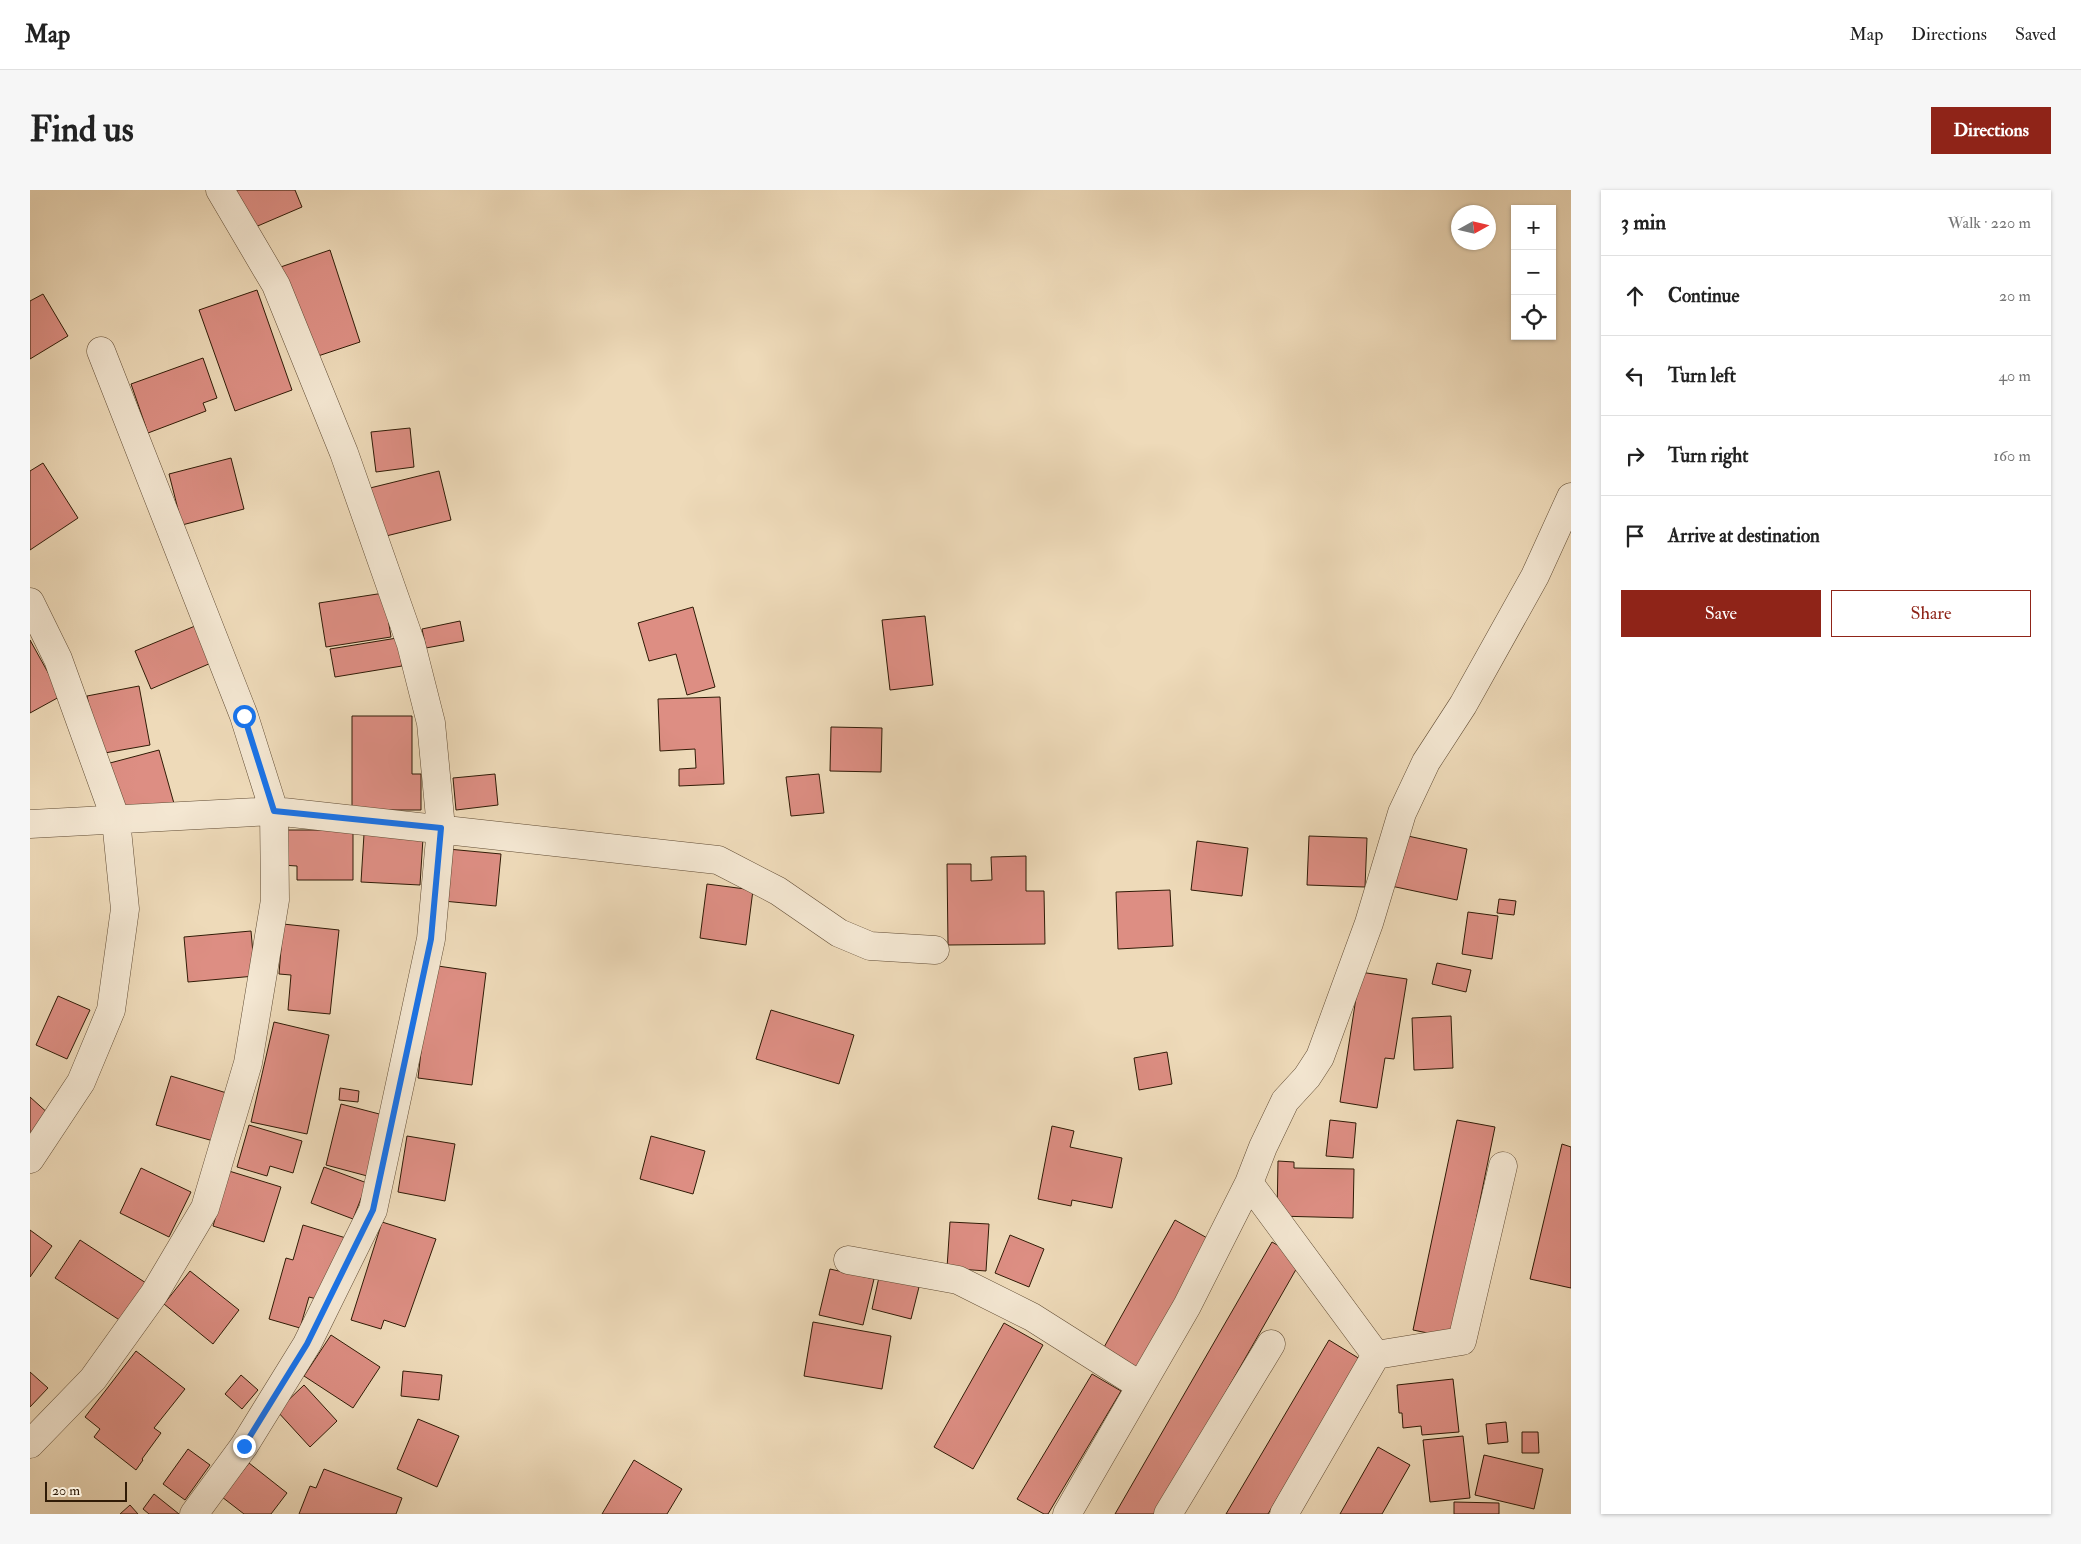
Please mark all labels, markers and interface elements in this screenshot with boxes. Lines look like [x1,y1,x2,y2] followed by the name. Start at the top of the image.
[25,19,70,50] text: Map
[1850,23,1883,46] text: Map
[1911,23,1987,46] text: Directions
[2015,23,2056,46] text: Saved
[1931,107,2051,154] button: Directions
[30,108,134,152] text: Find us
[1451,205,1496,250] north arrow
[1511,205,1556,340] map controls
[1511,205,1556,250] button: +
[1621,209,1666,236] text: 3 min
[1948,213,2031,233] text: Walk · 220 m
[1511,250,1556,295] button: −
[1621,282,1649,310] icon: ahead
[1668,284,1739,308] text: Continue
[1999,286,2031,306] text: 20 m
[1511,295,1556,340] button: locate
[1621,362,1649,390] icon: left
[1668,364,1736,388] text: Turn left
[1998,366,2031,386] text: 40 m
[1621,442,1649,470] icon: right
[1668,444,1748,468] text: Turn right
[1993,446,2031,466] text: 160 m
[1621,522,1649,550] icon: arrive
[1668,524,1820,548] text: Arrive at destination
[1621,590,1821,637] button: Save
[1831,590,2031,637] button: Share
[233,705,256,728] route start
[233,1435,256,1458] route end
[45,1479,128,1502] scale bar
[52,1482,80,1499] text: 20 m

